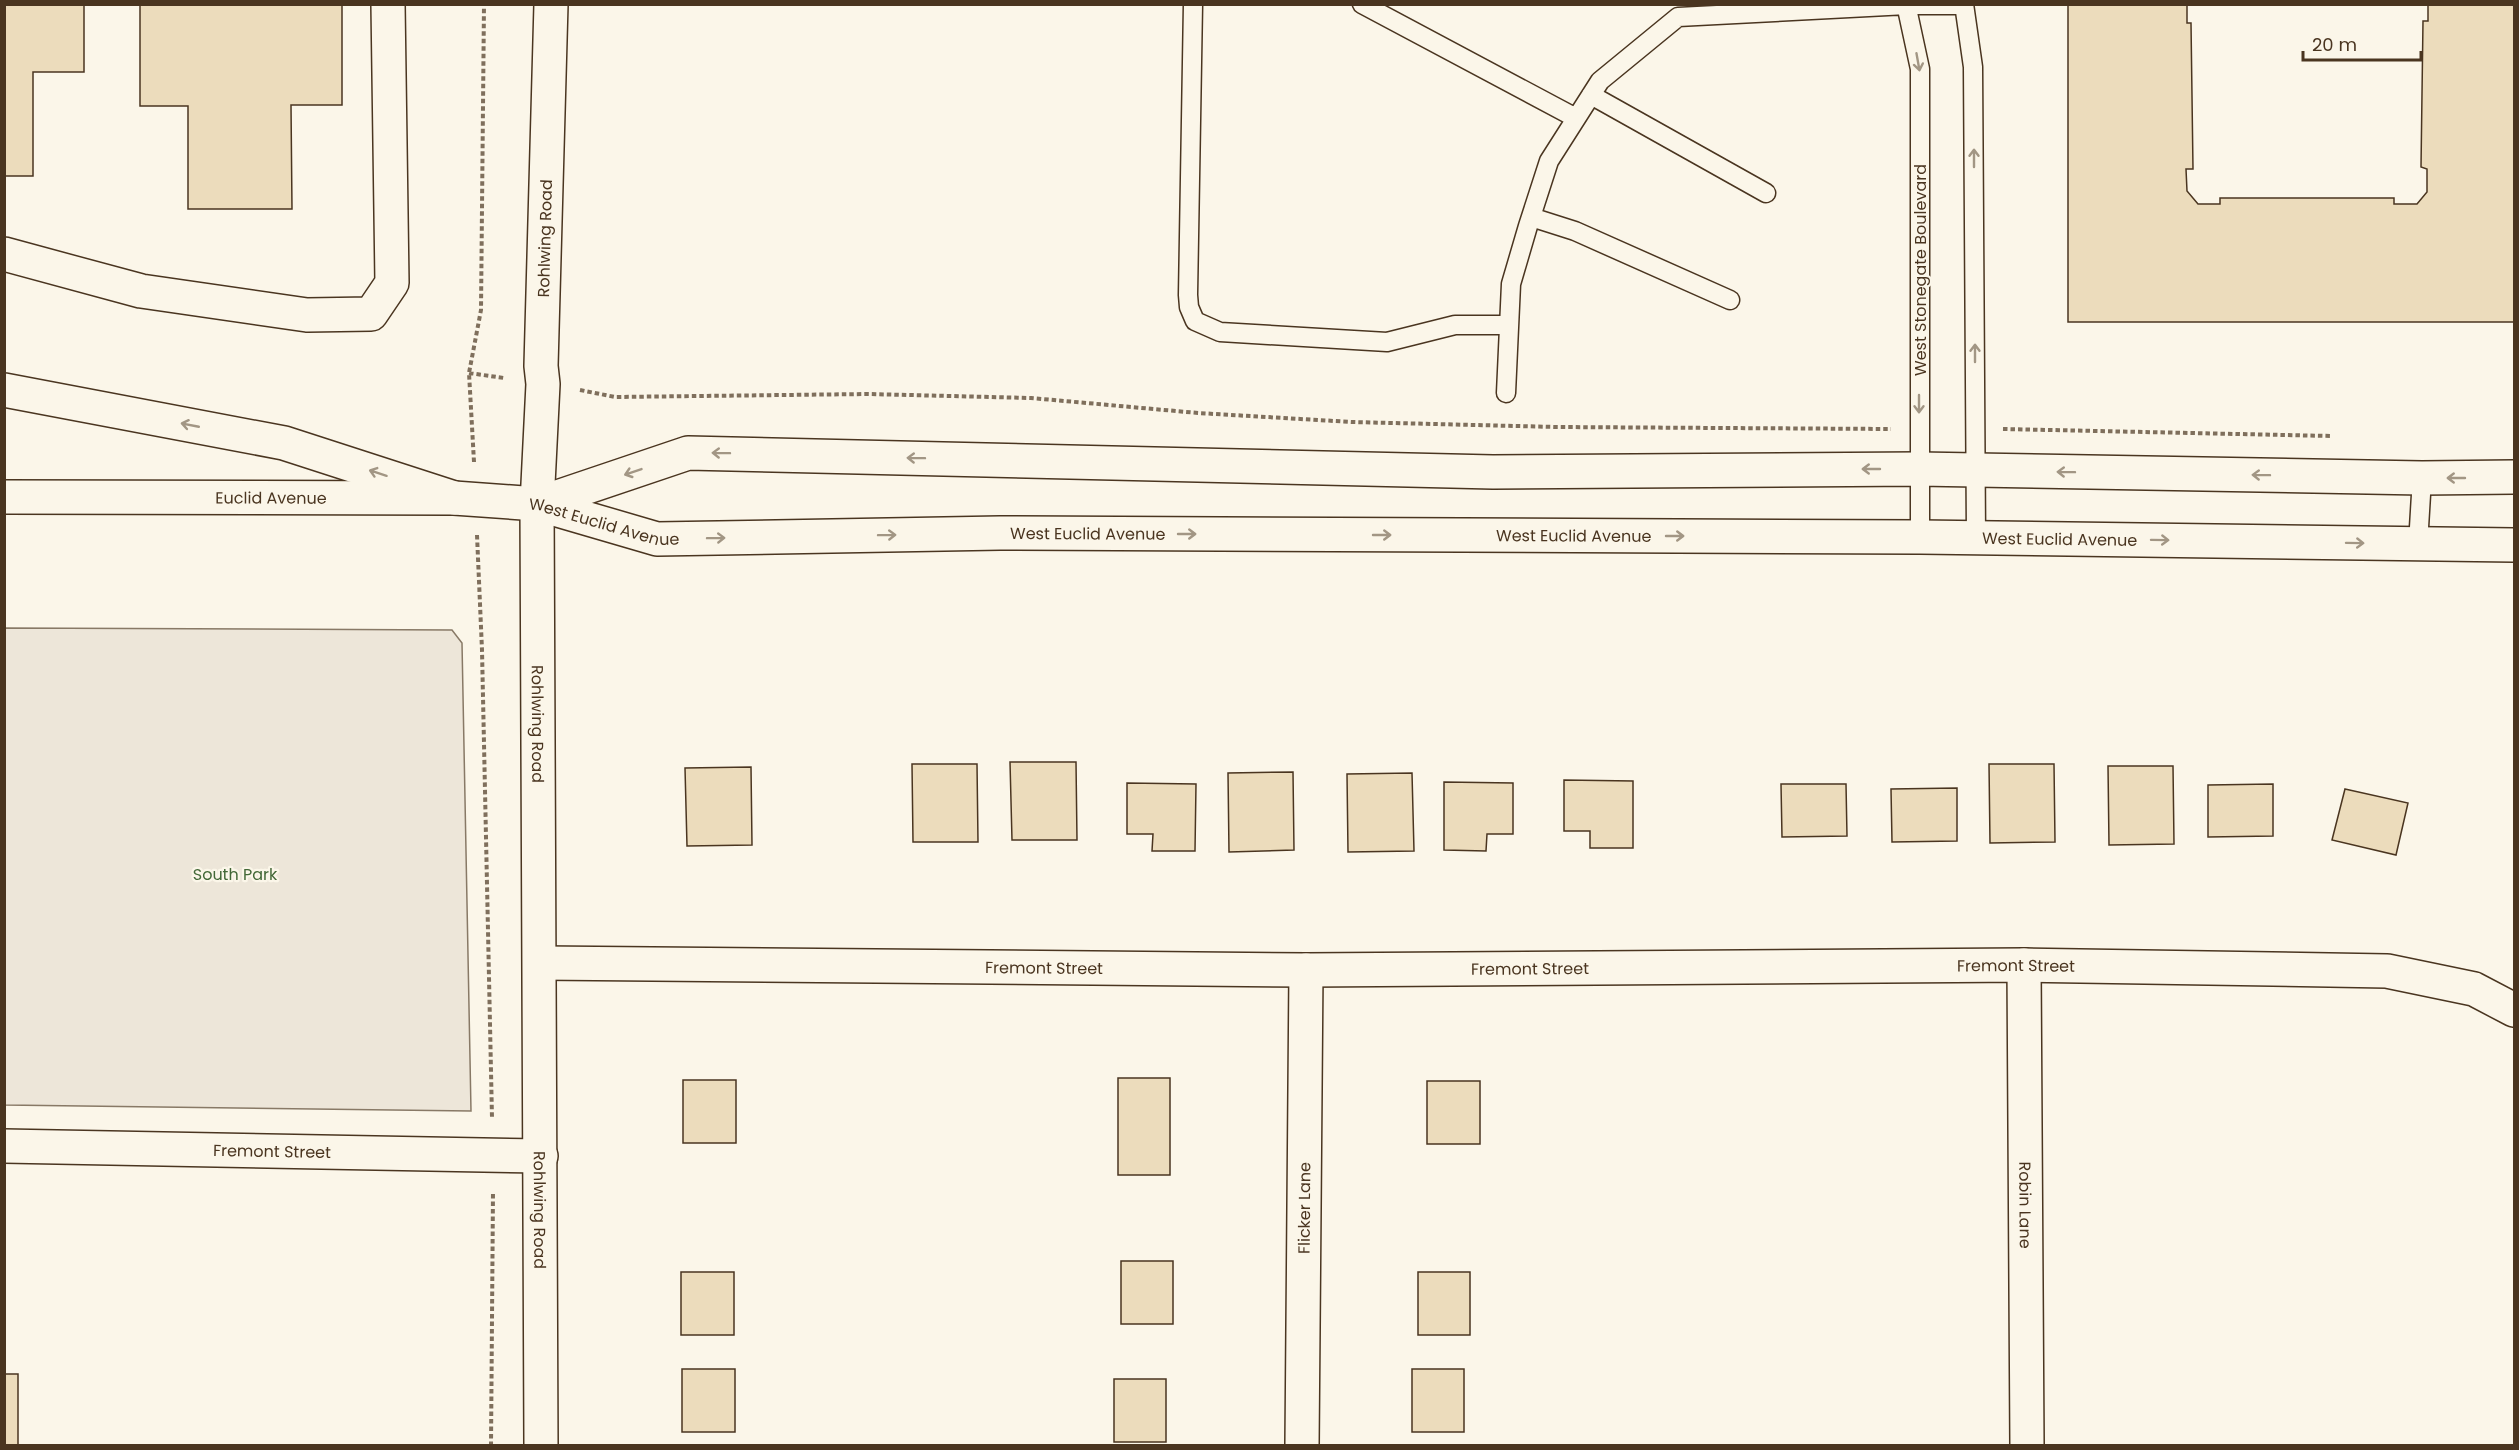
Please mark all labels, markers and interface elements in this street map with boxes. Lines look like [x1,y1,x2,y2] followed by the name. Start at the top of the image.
[2303,24,2422,62] scale bar
[2312,32,2357,57] text: 20 m
[1913,51,1924,71] one-way arrow
[1968,148,1980,168] one-way arrow
[1909,164,1932,376] street label: West Stonegate Boulevard
[532,179,558,298] street label: Rohlwing Road
[1969,343,1981,363] one-way arrow
[1913,393,1925,413] one-way arrow
[180,419,200,430] one-way arrow
[712,448,732,459] one-way arrow
[907,452,927,464] one-way arrow
[1862,463,1882,475] one-way arrow
[2057,466,2077,478] one-way arrow
[369,467,388,478] one-way arrow
[624,467,642,478] one-way arrow
[2252,469,2272,481] one-way arrow
[2447,472,2467,483] one-way arrow
[215,486,327,510] street label: Euclid Avenue
[528,492,680,551] street label: West Euclid Avenue
[1010,522,1166,546] street label: West Euclid Avenue
[1496,524,1652,548] street label: West Euclid Avenue
[1982,527,2138,552] street label: West Euclid Avenue
[1177,528,1197,540] one-way arrow
[877,529,897,541] one-way arrow
[1372,529,1392,541] one-way arrow
[1664,530,1684,542] one-way arrow
[706,532,726,544] one-way arrow
[2150,534,2170,546] one-way arrow
[2344,537,2364,549] one-way arrow
[526,665,549,783] street label: Rohlwing Road
[193,863,278,886] park label: South Park
[1957,954,2075,978] street label: Fremont Street
[985,956,1103,980] street label: Fremont Street
[1471,957,1589,981] street label: Fremont Street
[213,1139,331,1164] street label: Fremont Street
[528,1151,551,1269] street label: Rohlwing Road
[2013,1161,2037,1249] street label: Robin Lane
[1293,1162,1316,1254] street label: Flicker Lane

